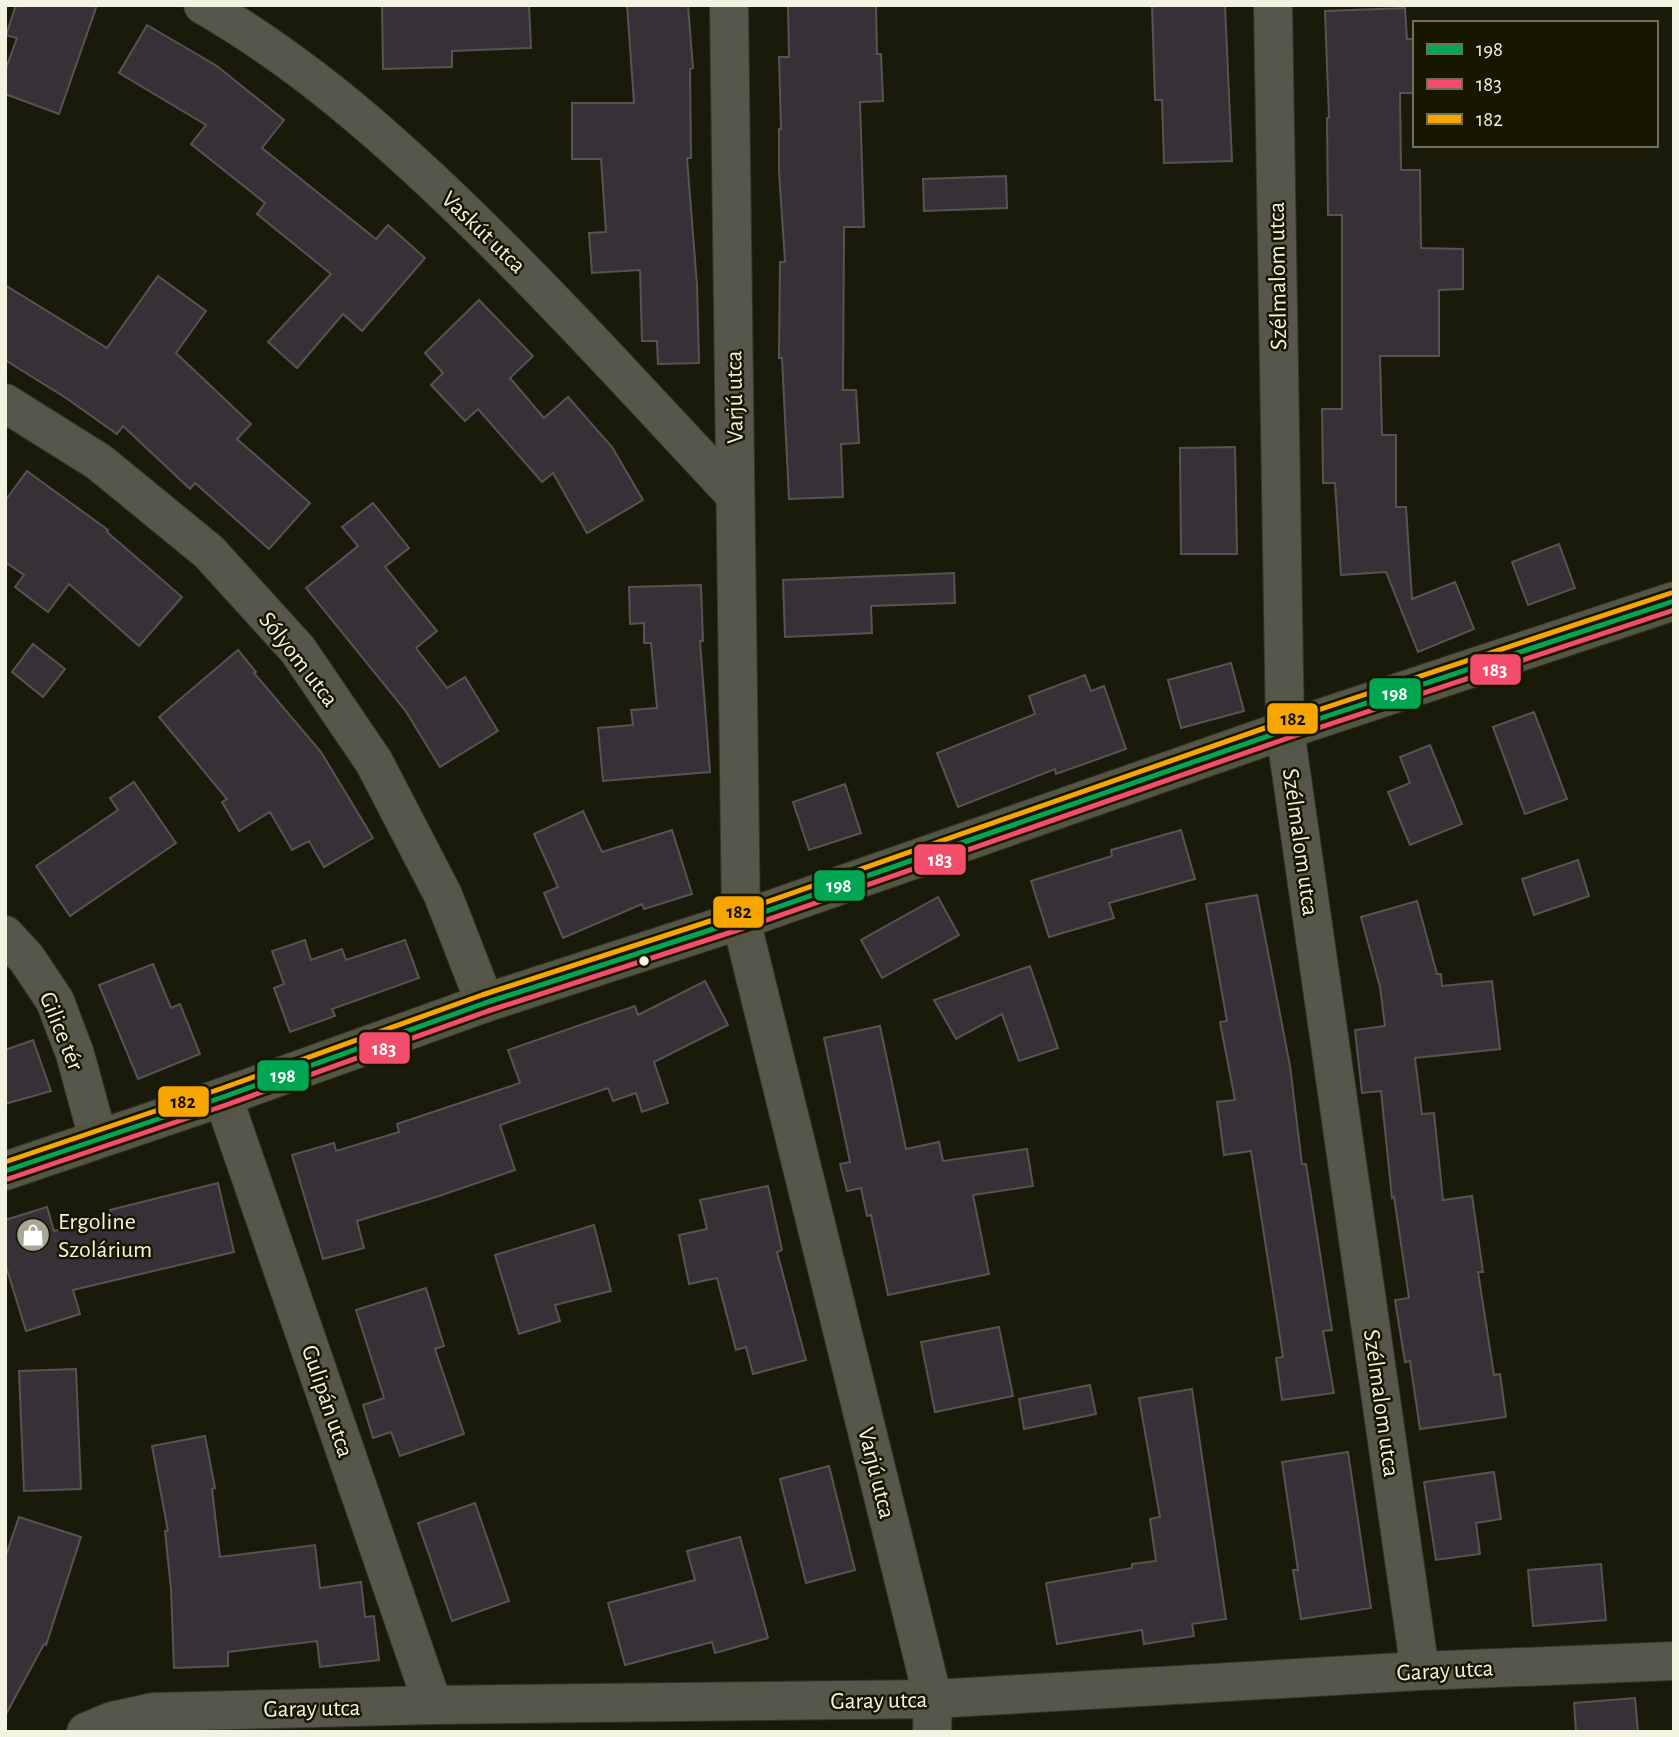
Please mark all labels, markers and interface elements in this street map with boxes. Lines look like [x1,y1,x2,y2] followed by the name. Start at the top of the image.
[1413,21,1658,147] legend
[1476,39,1503,60] text: 198
[1476,74,1502,95] text: 183
[1476,109,1503,130] text: 182
[437,187,530,278] street label: Vaskút utca
[1265,202,1291,350] street label: Szélmalom utca
[722,350,748,444] street label: Varjú utca
[254,608,342,711] street label: Sólyom utca
[1469,653,1522,686] line badge: 183
[1483,661,1507,680] text: 183
[1368,677,1422,710] line badge: 198
[1382,685,1408,704] text: 198
[1266,702,1319,735] line badge: 182
[1280,710,1306,729] text: 182
[1278,767,1322,917] street label: Szélmalom utca
[913,843,967,876] line badge: 183
[928,851,952,870] text: 183
[813,869,866,902] line badge: 198
[826,877,852,896] text: 198
[712,895,765,929] line badge: 182
[726,903,752,922] text: 182
[637,954,651,968] unlabelled marker
[35,989,88,1074] street label: Gilice tér
[358,1031,411,1065] line badge: 183
[372,1040,396,1059] text: 183
[256,1059,310,1092] line badge: 198
[270,1067,296,1086] text: 198
[157,1085,210,1118] line badge: 182
[170,1093,196,1112] text: 182
[58,1210,152,1262] place label: Ergoline Szolárium
[14,1216,52,1254] shop icon: Ergoline Szolárium
[1359,1328,1403,1478] street label: Szélmalom utca
[297,1342,357,1461] street label: Gulipán utca
[853,1425,899,1521] street label: Varjú utca
[1396,1656,1494,1686] street label: Garay utca
[830,1688,928,1714] street label: Garay utca
[263,1696,361,1722] street label: Garay utca

